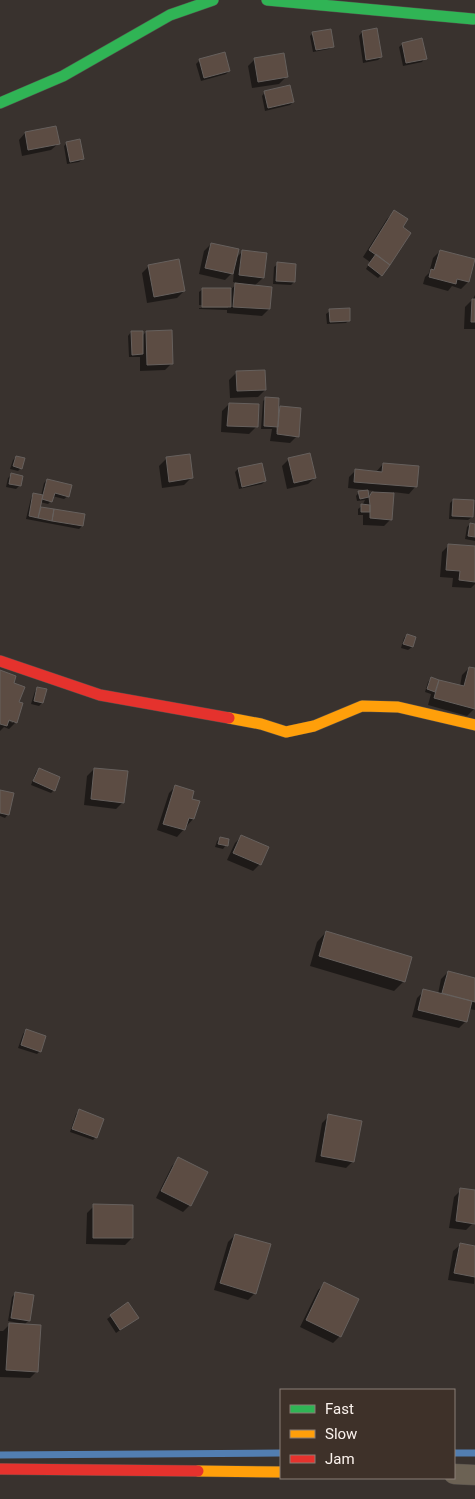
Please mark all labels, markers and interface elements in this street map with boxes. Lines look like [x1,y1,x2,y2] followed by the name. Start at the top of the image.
[280,1389,455,1479] legend
[325,1400,354,1418] text: Fast
[325,1425,357,1443] text: Slow
[325,1450,355,1468] text: Jam

